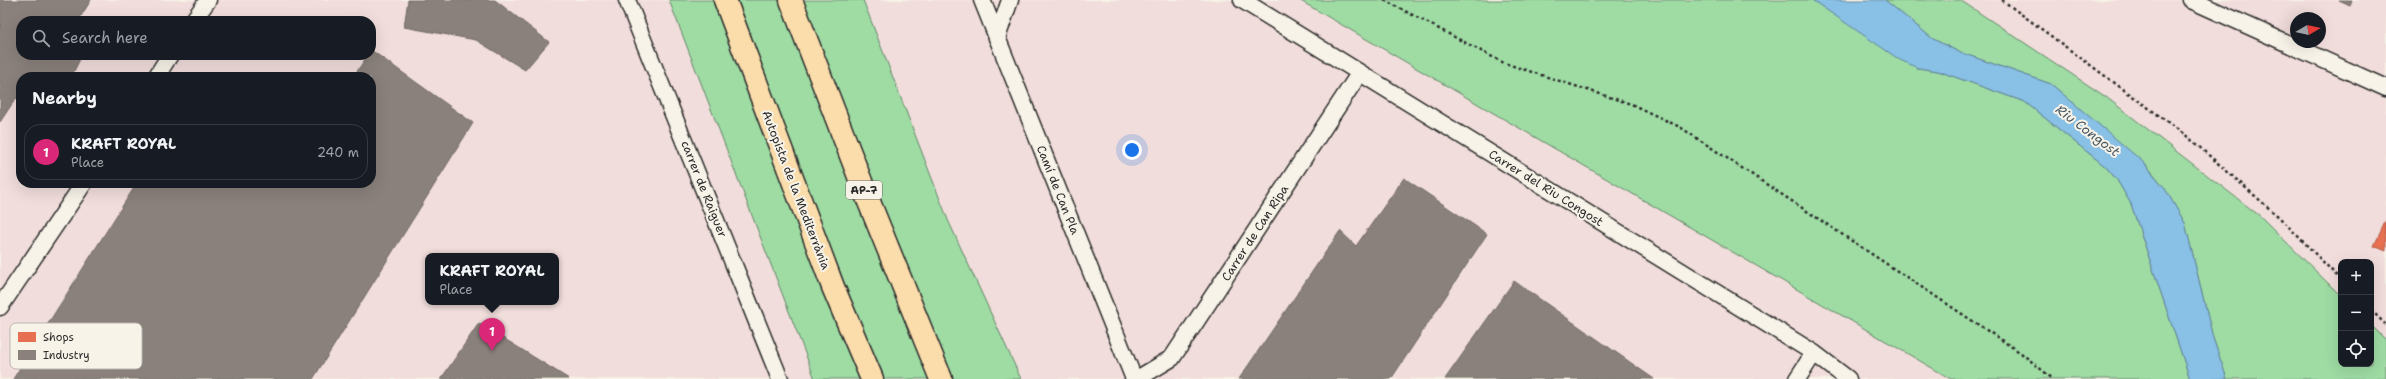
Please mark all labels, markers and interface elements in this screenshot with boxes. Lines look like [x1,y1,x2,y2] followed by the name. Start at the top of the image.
[2290,12,2326,48] north arrow
[16,16,376,60] search box
[30,27,52,49] icon: search
[62,28,148,48] text: Search here
[32,87,97,109] text: Nearby
[2052,101,2123,160] water label: Riu Congost
[758,108,834,272] street label: Autopista de la Mediterrània
[71,134,176,154] text: KRAFT ROYAL
[677,138,731,240] street label: carrer de Raiguer
[1122,140,1142,160] your location
[1033,143,1083,237] street label: Camí de Can Pla
[43,144,49,161] text: 1
[317,144,359,161] text: 240 m
[1486,146,1606,230] street label: Carrer del Riu Congost
[71,154,104,171] text: Place
[846,181,882,199] road number: AP-7
[1218,181,1292,284] street label: Carrer de Can Ripa
[425,253,559,305] popup
[2338,259,2374,367] map controls
[2338,259,2374,295] button: +
[439,261,545,281] text: KRAFT ROYAL
[439,281,473,298] text: Place
[2338,295,2374,331] button: −
[479,318,505,351] pin: 1
[10,323,142,369] legend
[43,330,74,345] text: Shops
[2338,331,2374,367] button: locate
[43,348,90,363] text: Industry

